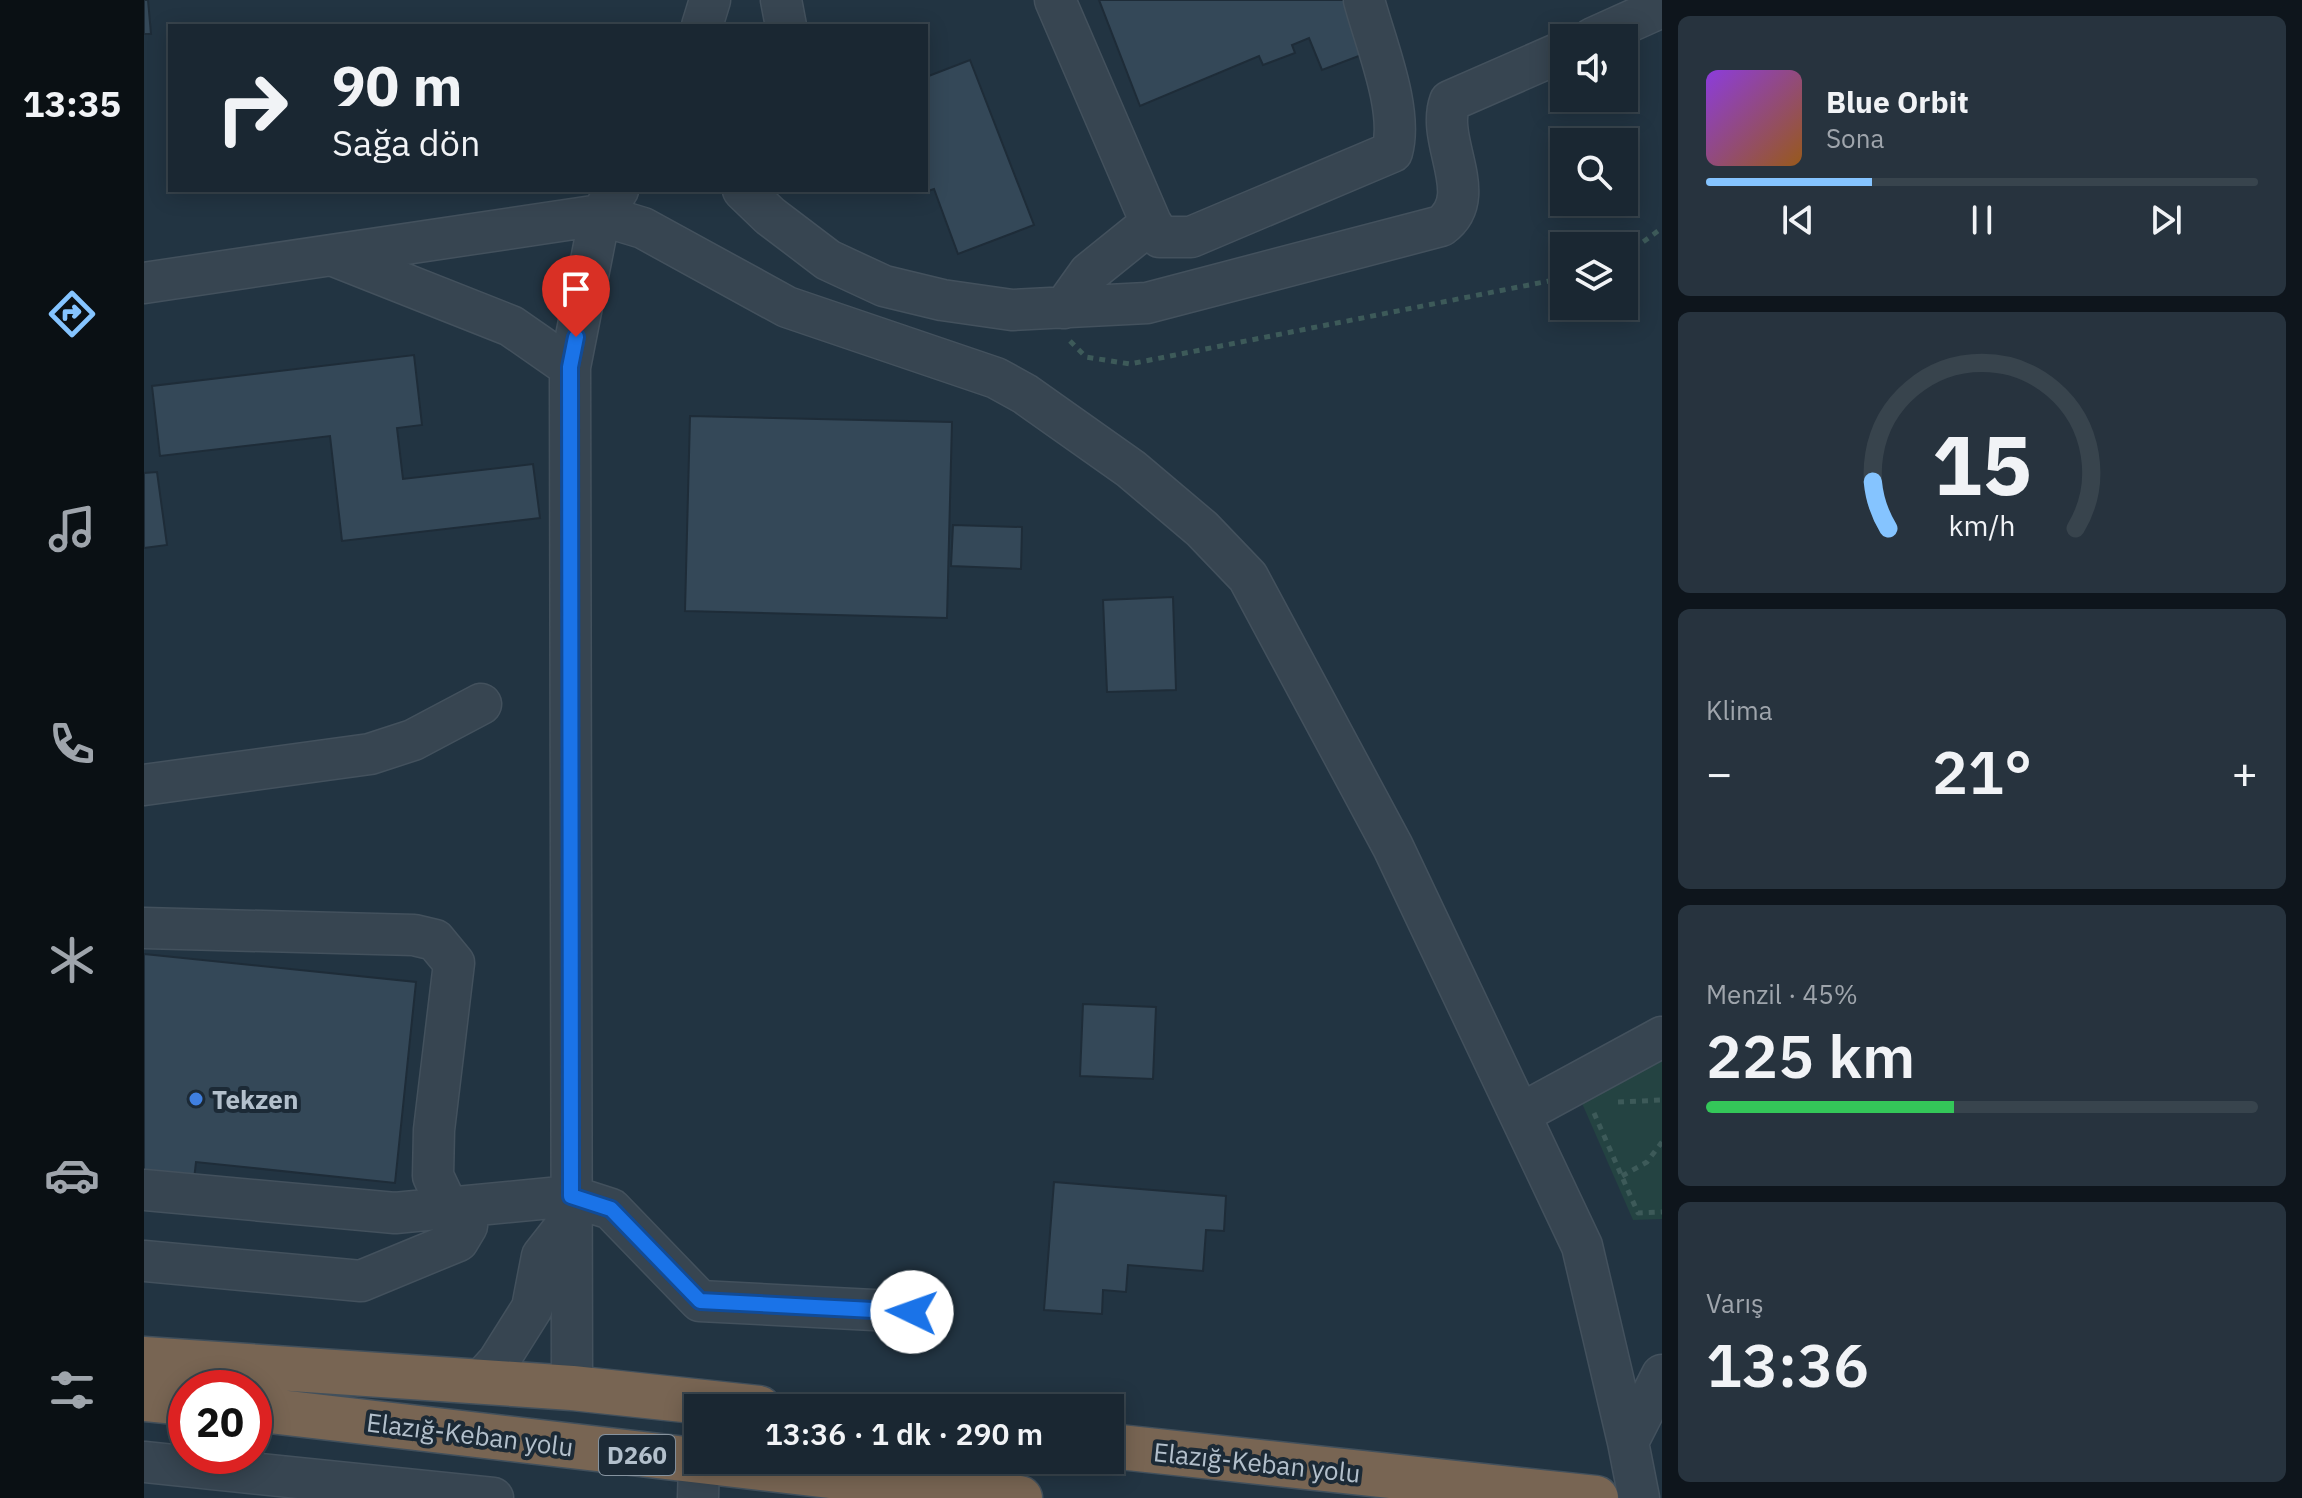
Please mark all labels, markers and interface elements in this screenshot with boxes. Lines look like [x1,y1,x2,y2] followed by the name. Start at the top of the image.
[1550,24,1638,320] map controls
[1550,24,1638,112] button: sound
[332,49,462,121] text: 90 m
[200,56,304,160] icon: right
[23,80,121,127] text: 13:35
[1826,82,1969,121] text: Blue Orbit
[332,119,480,166] text: Sağa dön
[1826,121,1884,155] text: Sona
[1550,128,1638,216] button: search
[1776,198,1820,242] icon: previous
[1960,198,2004,242] icon: pause
[2144,198,2188,242] icon: next
[1550,232,1638,320] button: layers
[542,255,610,337] pin
[554,267,598,311] icon: arrive
[44,286,100,342] icon: directions
[1932,409,2032,517] text: 15
[44,501,100,557] icon: music
[1948,507,2016,544] text: km/h
[1706,693,1773,727] text: Klima
[44,716,100,772] icon: phone
[1932,732,2032,811] text: 21°
[1706,744,1732,801] text: −
[2232,744,2258,801] text: +
[44,932,100,988] icon: climate
[1706,977,1858,1011] text: Menzil · 45%
[1706,1016,1915,1095] text: 225 km
[212,1082,298,1116] place label: Tekzen
[187,1090,205,1108] marker: Tekzen
[44,1147,100,1203] icon: car
[870,1270,954,1354] position arrow
[1706,1286,1764,1320] text: Varış
[1706,1325,1869,1404] text: 13:36
[44,1362,100,1418] icon: filters
[168,1370,272,1474] speed limit sign: 20
[365,1404,575,1464] street label: Elazığ-Keban yolu
[765,1414,1043,1453] text: 13:36 · 1 dk · 290 m
[1152,1434,1362,1490] street label: Elazığ-Keban yolu
[599,1435,675,1475] road number: D260

